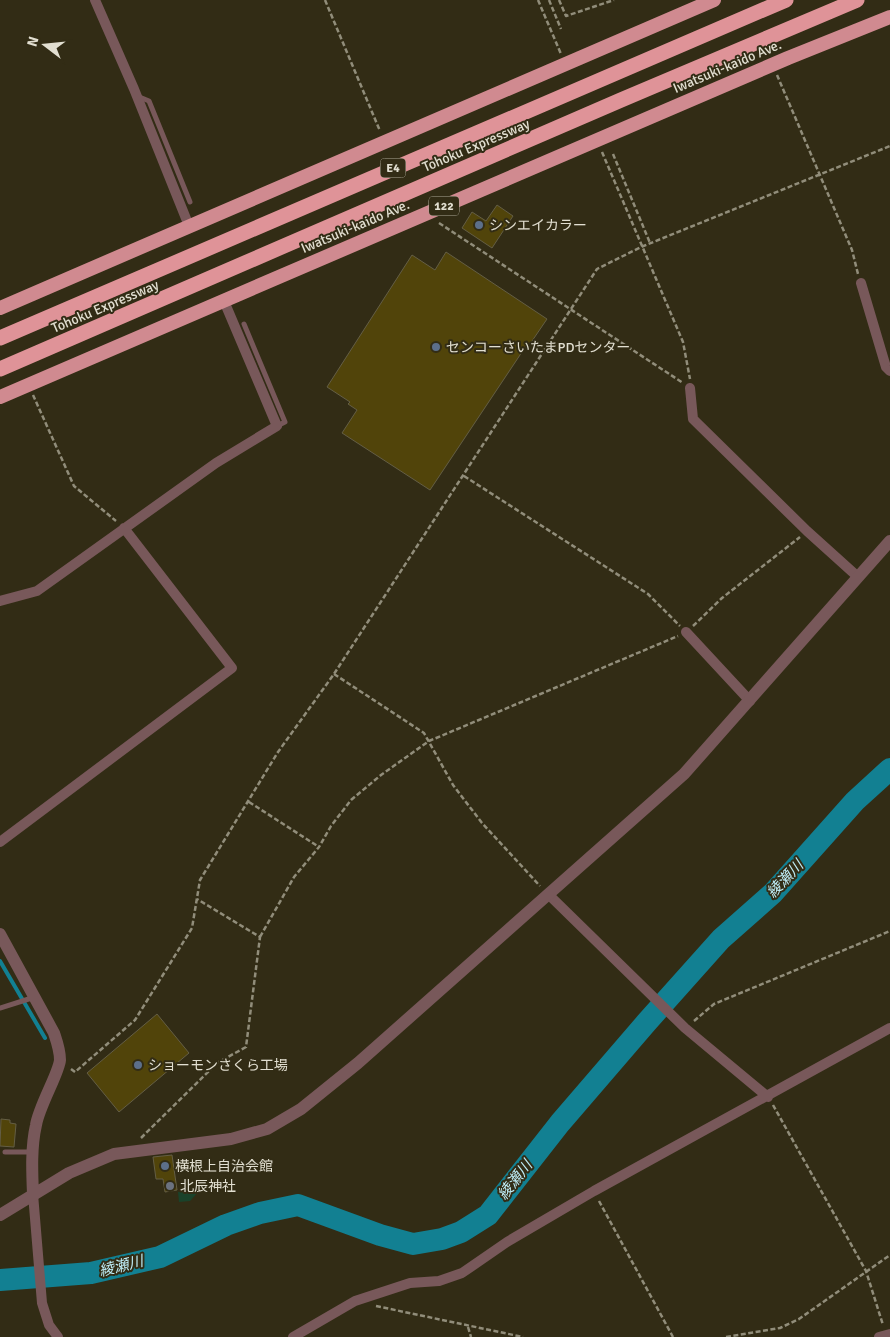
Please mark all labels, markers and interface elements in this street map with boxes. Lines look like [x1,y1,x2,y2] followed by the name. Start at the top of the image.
[20,20,70,70] north arrow
[23,35,42,49] text: N
[670,36,784,97] street label: Iwatsuki-kaido Ave.
[420,115,533,176] street label: Tohoku Expressway
[380,158,406,178] road number: E4
[298,196,412,257] street label: Iwatsuki-kaido Ave.
[429,197,459,216] road number: 122
[489,217,587,234] place label: シンエイカラー
[473,219,485,231] marker: シンエイカラー
[49,276,162,337] street label: Tohoku Expressway
[446,339,631,356] place label: センコーさいたまPDセンター
[430,341,442,353] marker: センコーさいたまPDセンター
[763,855,808,902] water label: 綾瀬川
[148,1057,288,1074] place label: ショーモンさくら工場
[132,1059,144,1071] marker: ショーモンさくら工場
[494,1155,537,1203] water label: 綾瀬川
[175,1158,273,1175] place label: 横根上自治会館
[159,1160,171,1172] marker: 横根上自治会館
[180,1178,236,1195] place label: 北辰神社
[164,1180,176,1192] marker: 北辰神社
[97,1251,147,1280] water label: 綾瀬川

